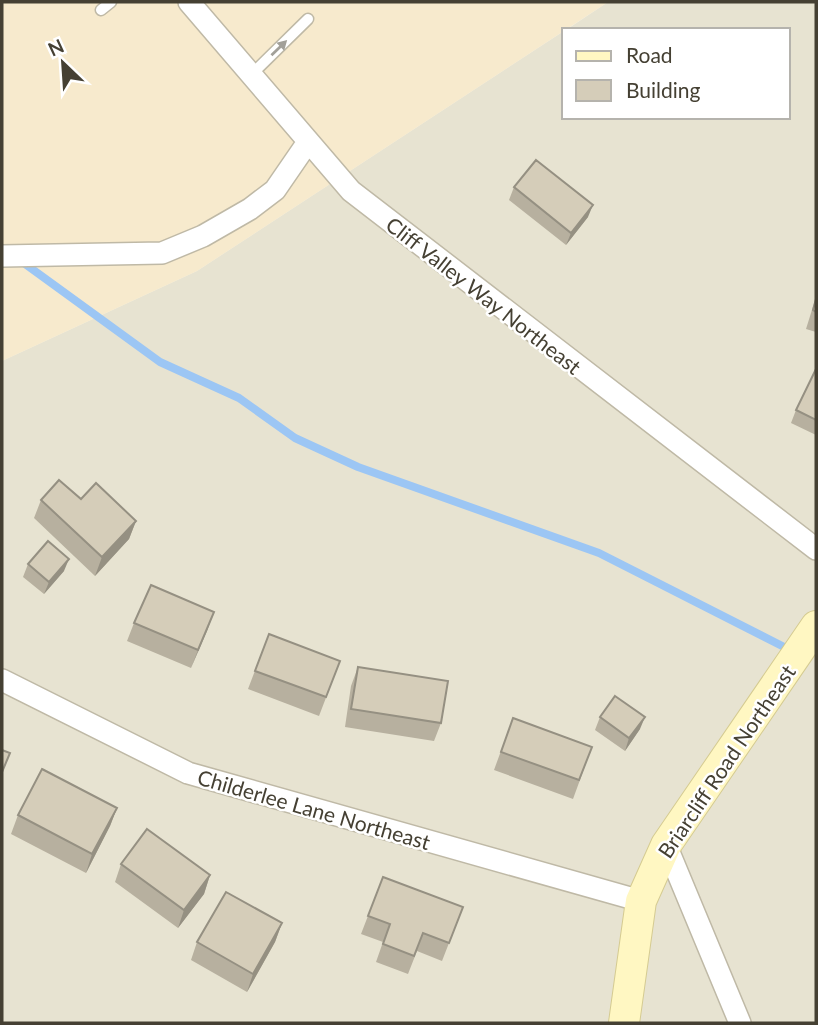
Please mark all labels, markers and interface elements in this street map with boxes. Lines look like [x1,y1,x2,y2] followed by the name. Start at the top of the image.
[28,28,98,98] north arrow
[562,28,790,119] legend
[44,34,67,61] text: N
[271,39,288,56] one-way arrow
[626,42,673,67] text: Road
[626,77,701,102] text: Building
[382,211,587,379] street label: Cliff Valley Way Northeast
[652,659,800,862] street label: Briarcliff Road Northeast
[195,764,434,854] street label: Childerlee Lane Northeast

